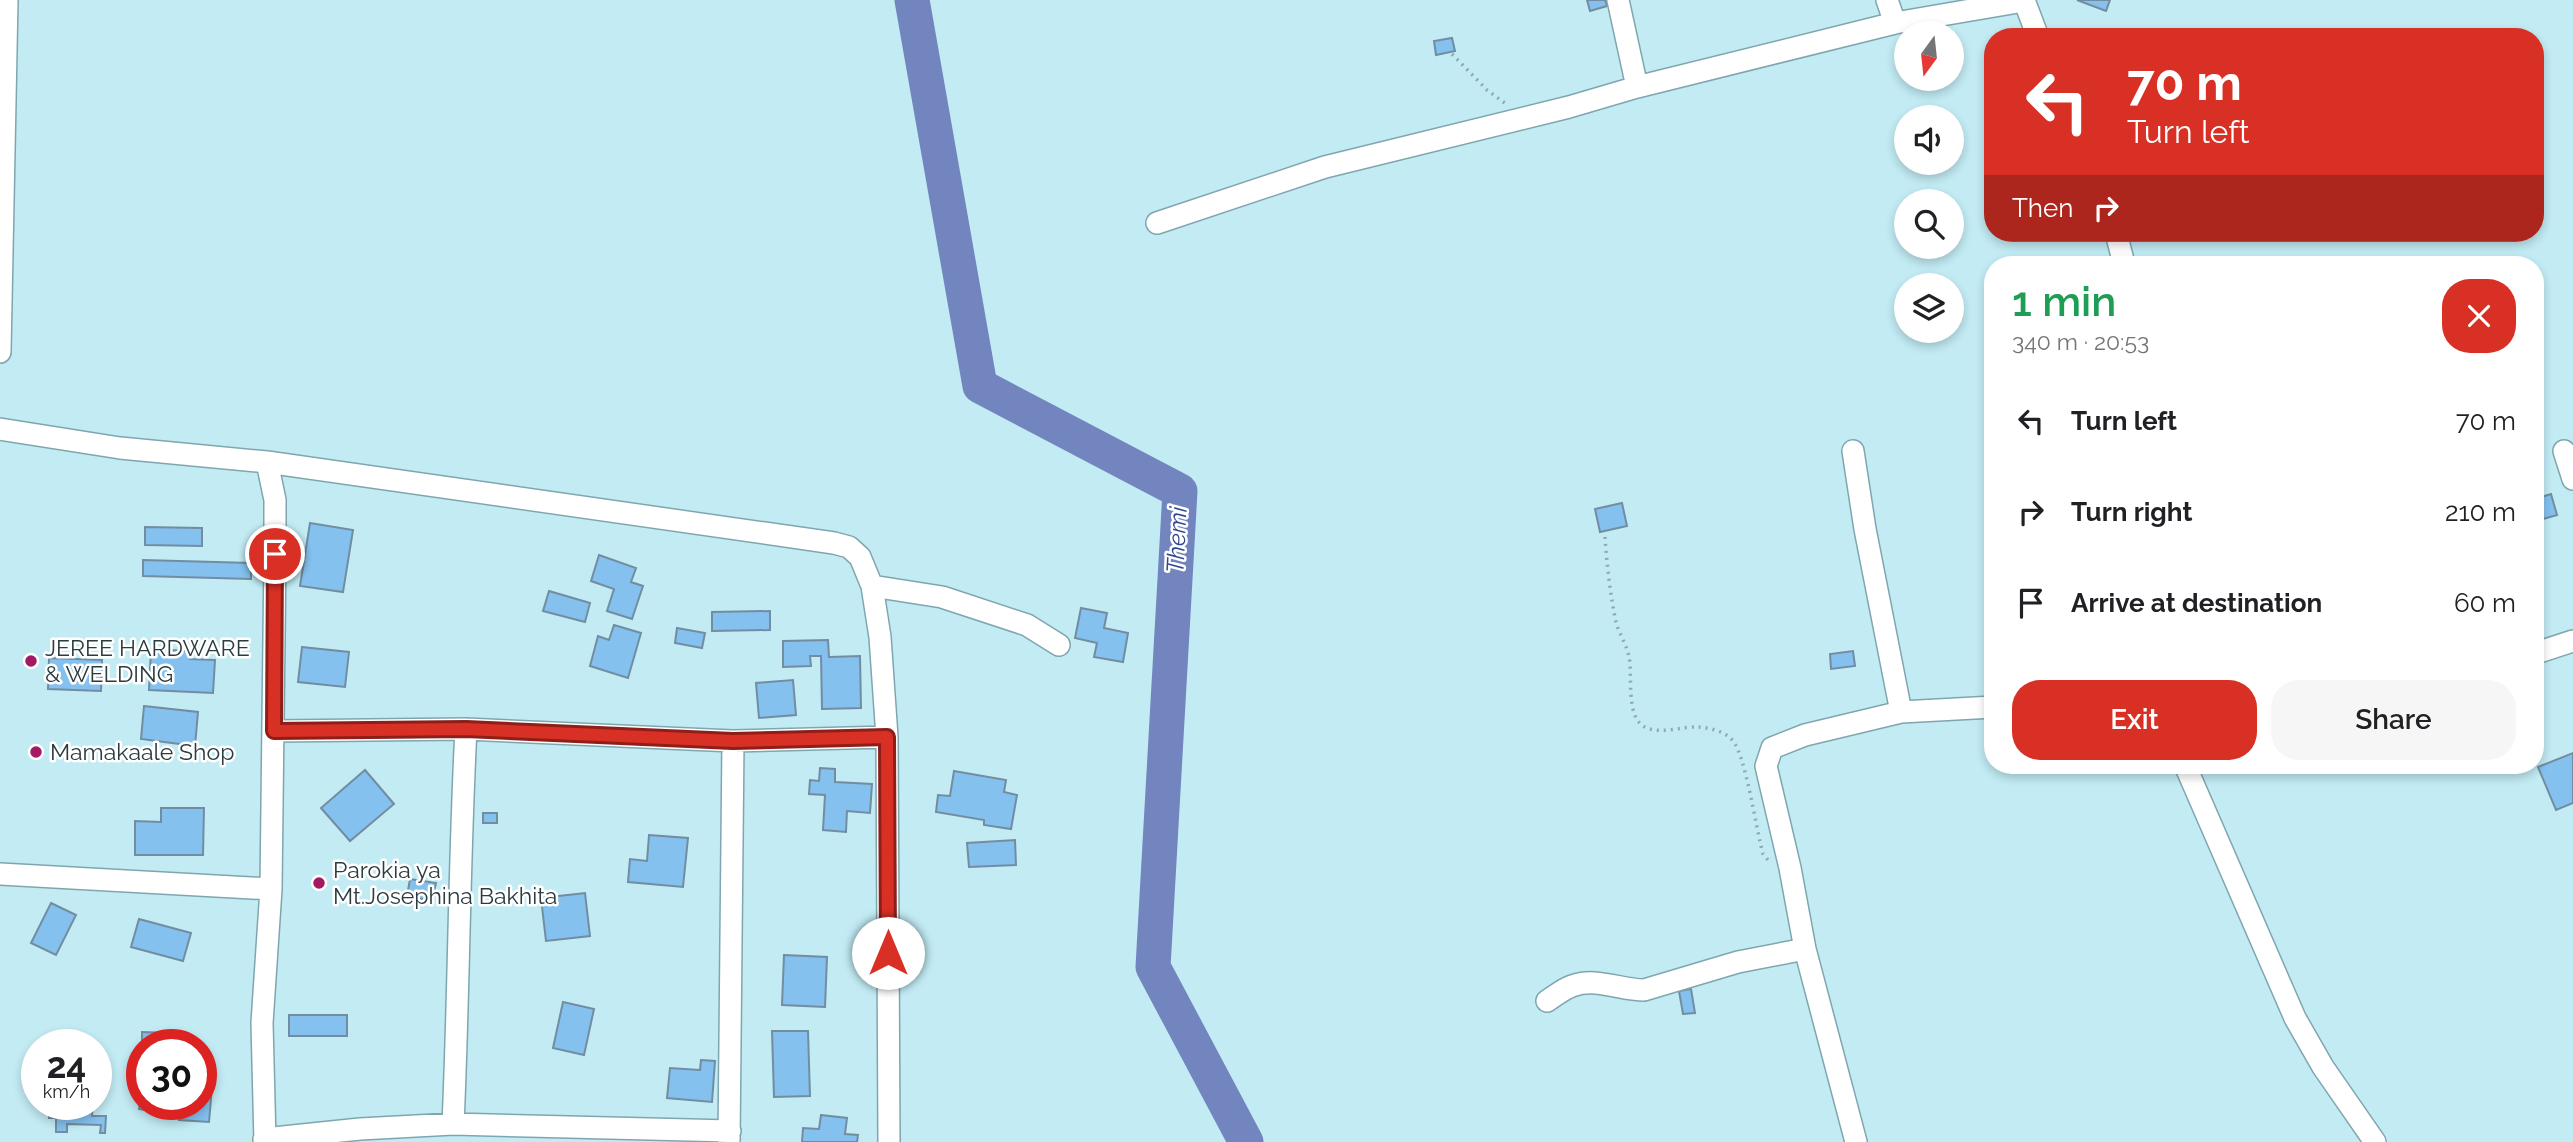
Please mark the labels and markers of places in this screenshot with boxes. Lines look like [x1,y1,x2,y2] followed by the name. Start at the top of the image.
[245,524,305,584] pin
[45,634,250,687] place label: JEREE HARDWARE & WELDING
[23,653,39,669] marker: JEREE HARDWARE & WELDING
[50,738,234,765] place label: Mamakaale Shop
[28,744,44,760] marker: Mamakaale Shop
[333,856,557,909] place label: Parokia ya Mt.Josephina Bakhita
[311,875,327,891] marker: Parokia ya Mt.Josephina Bakhita

